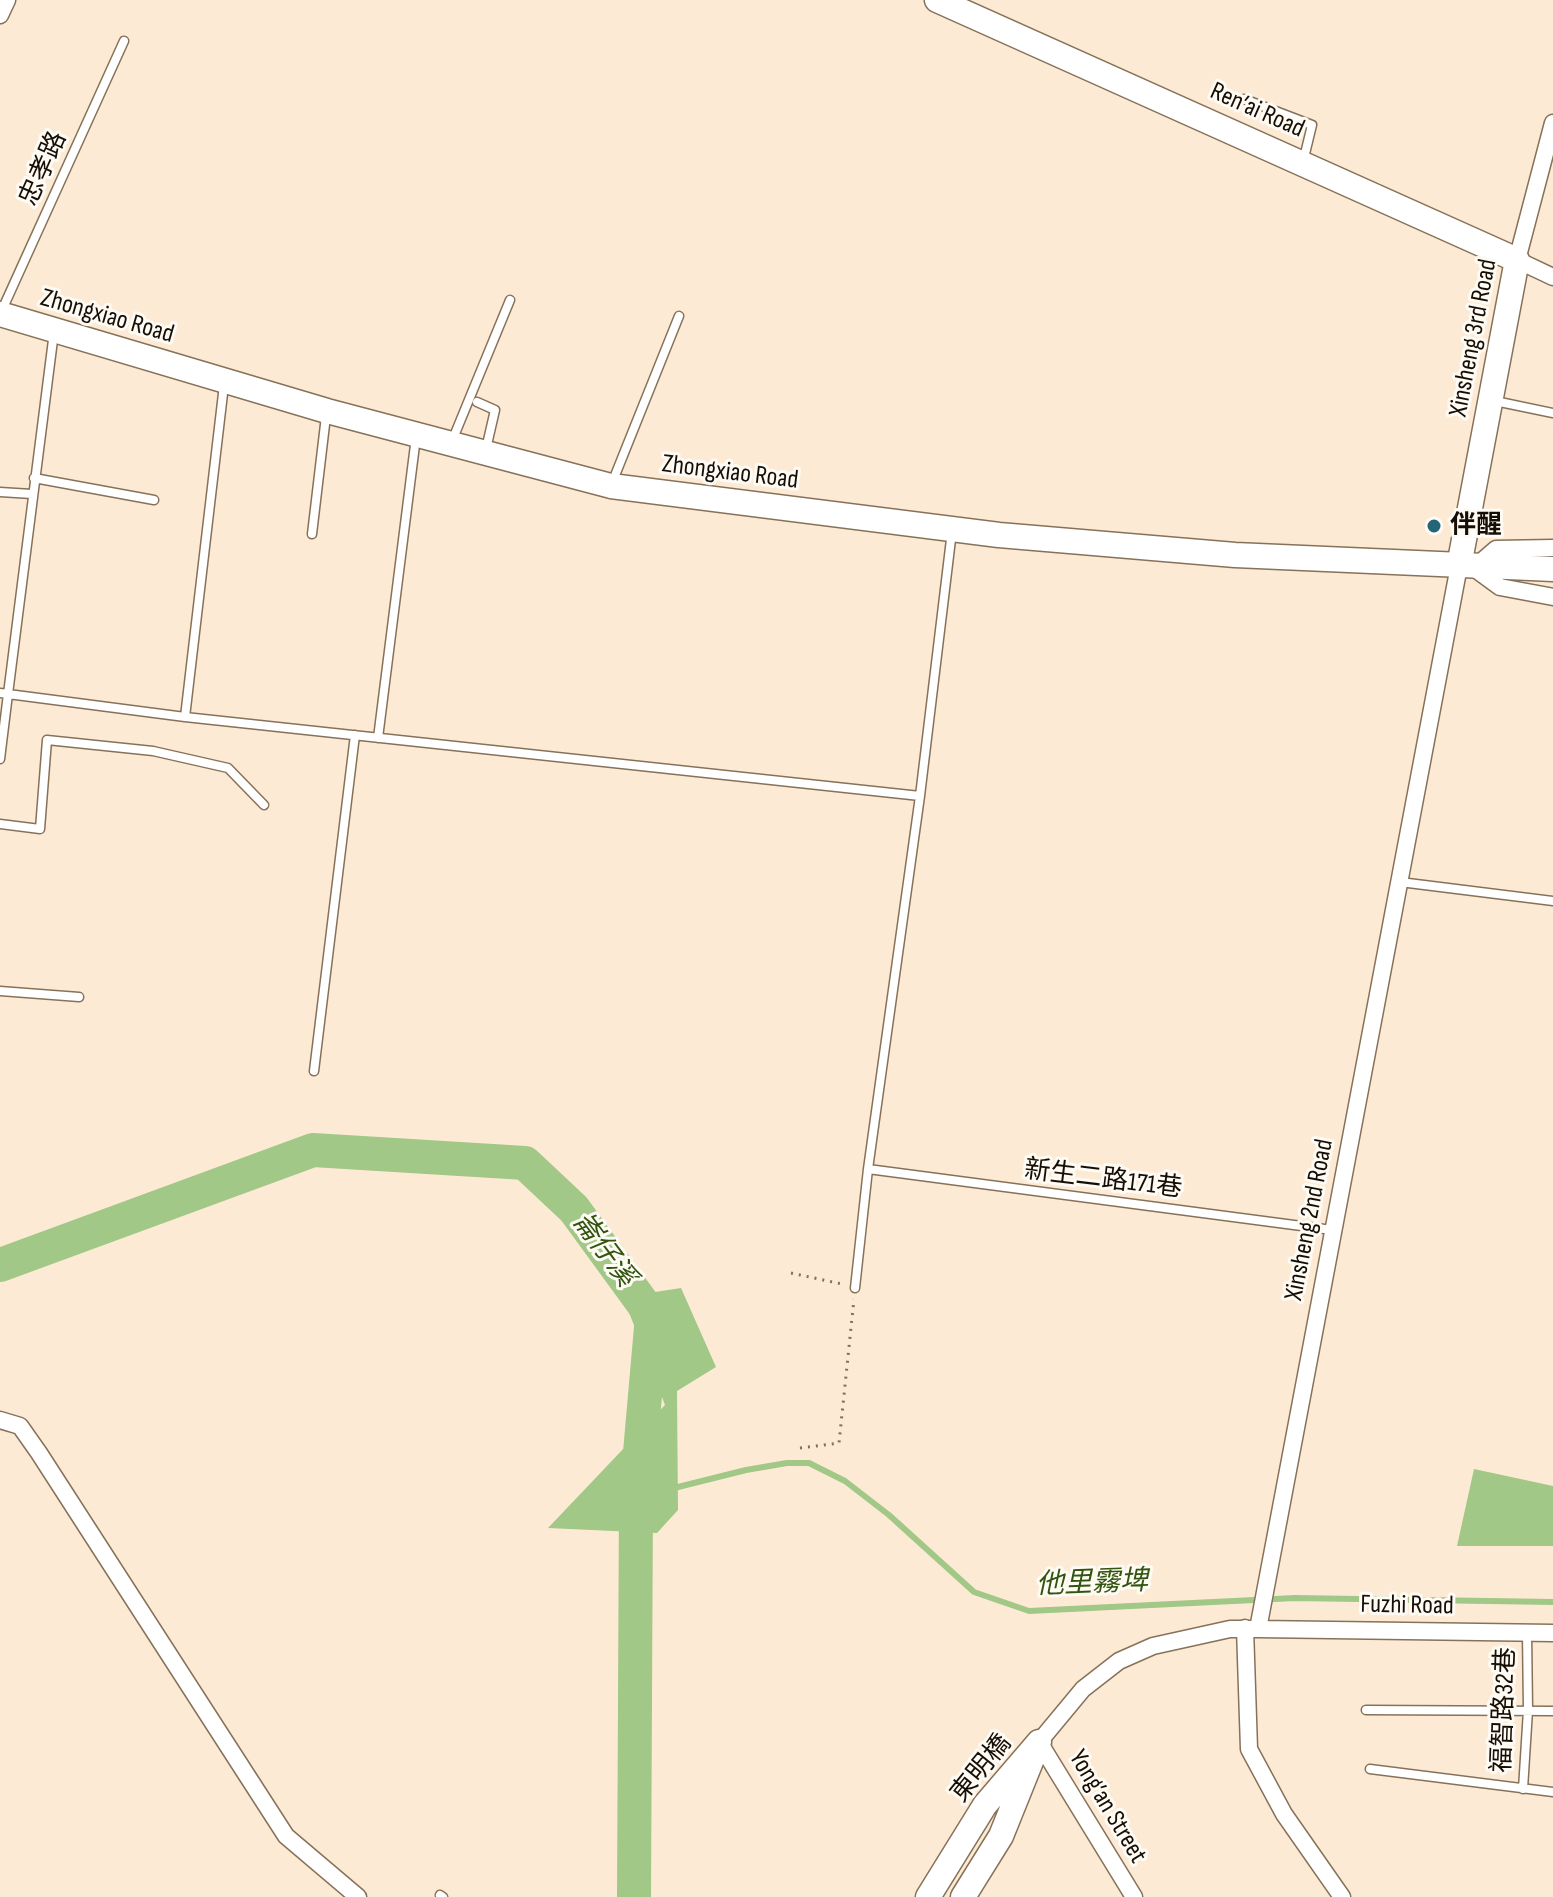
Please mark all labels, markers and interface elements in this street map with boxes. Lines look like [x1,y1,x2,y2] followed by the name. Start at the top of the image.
[1205,76,1309,146] street label: Ren’ai Road
[14,127,74,211] street label: 忠孝路
[1443,257,1505,419] street label: Xinsheng 3rd Road
[37,283,177,351] street label: Zhongxiao Road
[660,449,800,497] street label: Zhongxiao Road
[1450,510,1502,542] place label: 伴醒
[1425,517,1443,535] marker: 伴醒
[1279,1137,1341,1303] street label: Xinsheng 2nd Road
[1022,1155,1184,1205] street label: 新生二路171巷
[564,1206,642,1294] water label: 崙仔溪
[1035,1565,1149,1603] water label: 他里霧埤
[1360,1590,1454,1622] street label: Fuzhi Road
[1487,1647,1523,1773] street label: 福智路32巷
[945,1729,1019,1809] street label: 東明橋
[1061,1745,1153,1869] street label: Yong’an Street

